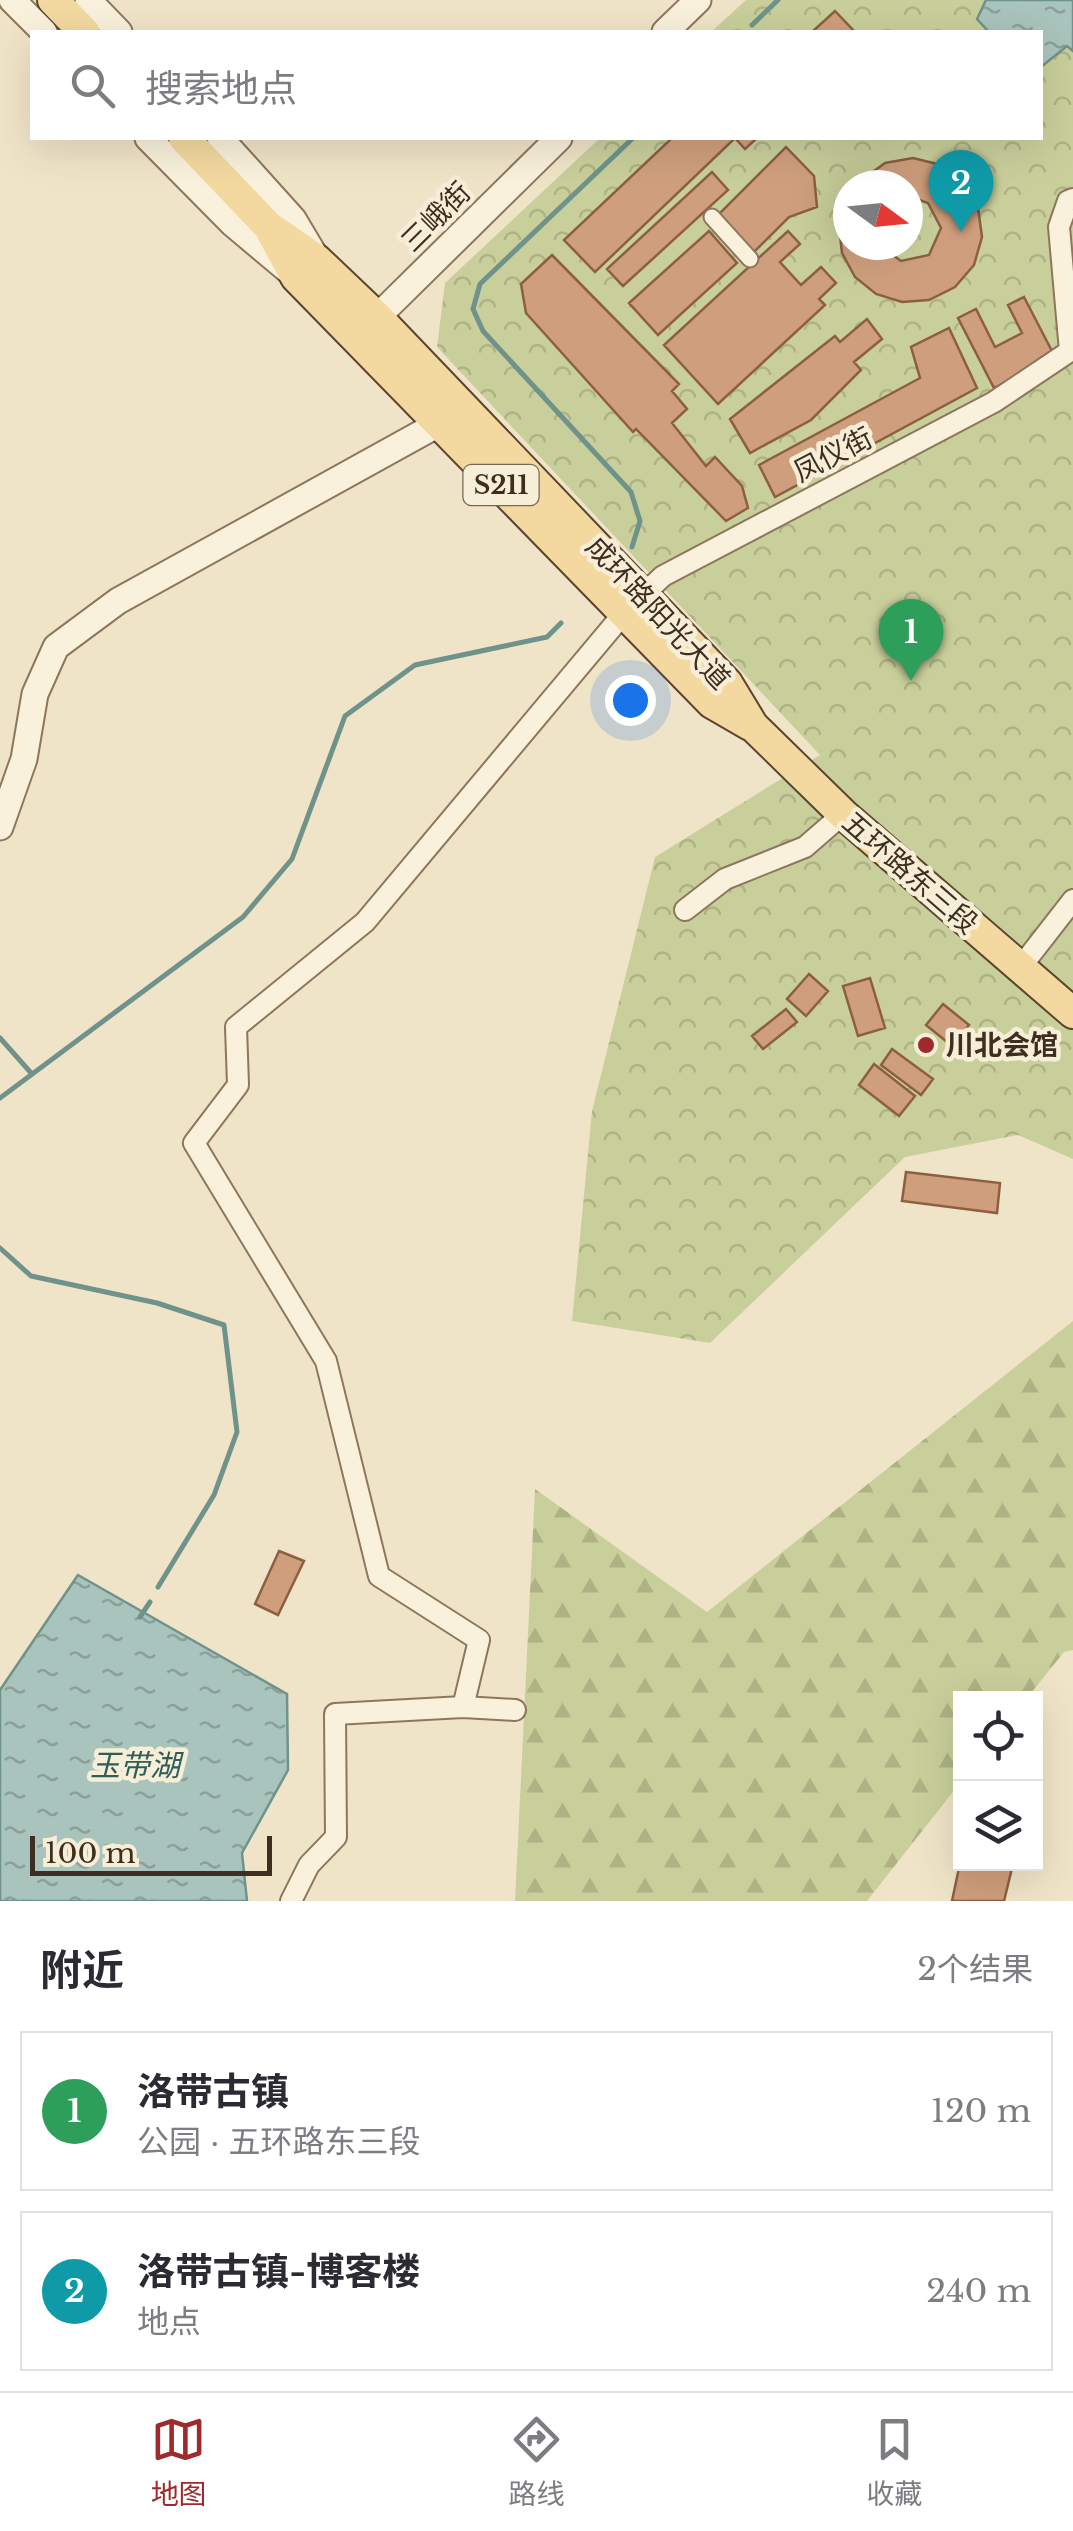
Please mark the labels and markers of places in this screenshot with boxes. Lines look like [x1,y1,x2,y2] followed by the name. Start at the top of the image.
[928,150,994,232] pin: 2
[878,598,944,681] pin: 1
[946,1028,1058,1063] place label: 川北会馆
[915,1034,937,1056] marker: 川北会馆

